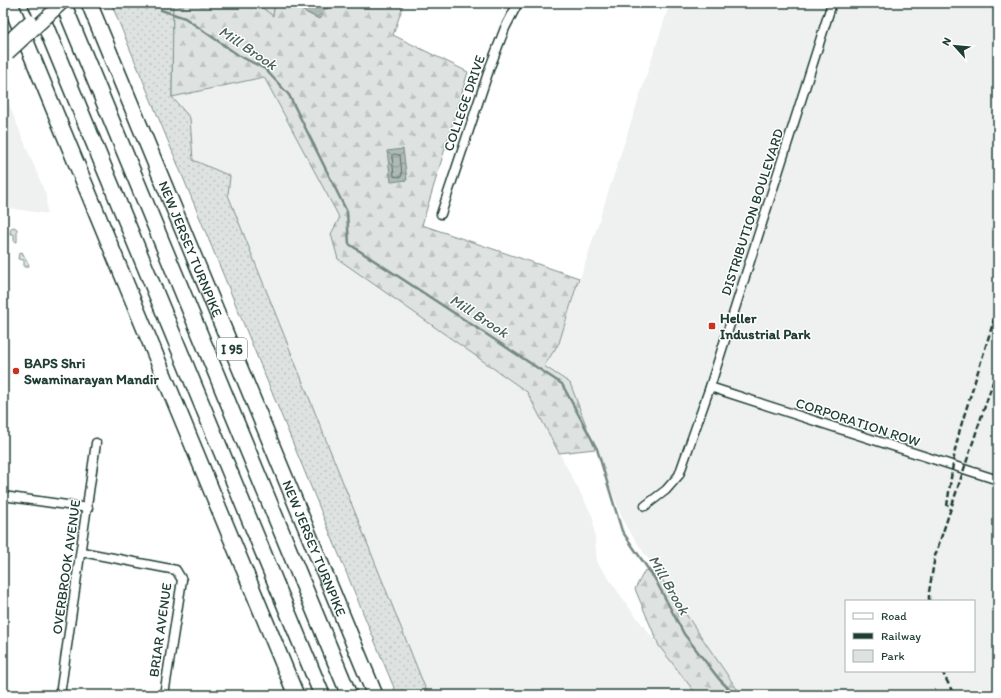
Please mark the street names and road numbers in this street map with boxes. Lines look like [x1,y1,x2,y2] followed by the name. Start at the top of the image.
[440,53,489,153] street label: COLLEGE DRIVE
[717,127,788,298] street label: DISTRIBUTION BOULEVARD
[154,178,226,320] street label: NEW JERSEY TURNPIKE
[217,338,247,360] road number: I 95
[793,394,922,451] street label: CORPORATION ROW
[278,478,350,619] street label: NEW JERSEY TURNPIKE
[49,498,84,636] street label: OVERBROOK AVENUE
[145,582,176,678] street label: BRIAR AVENUE

